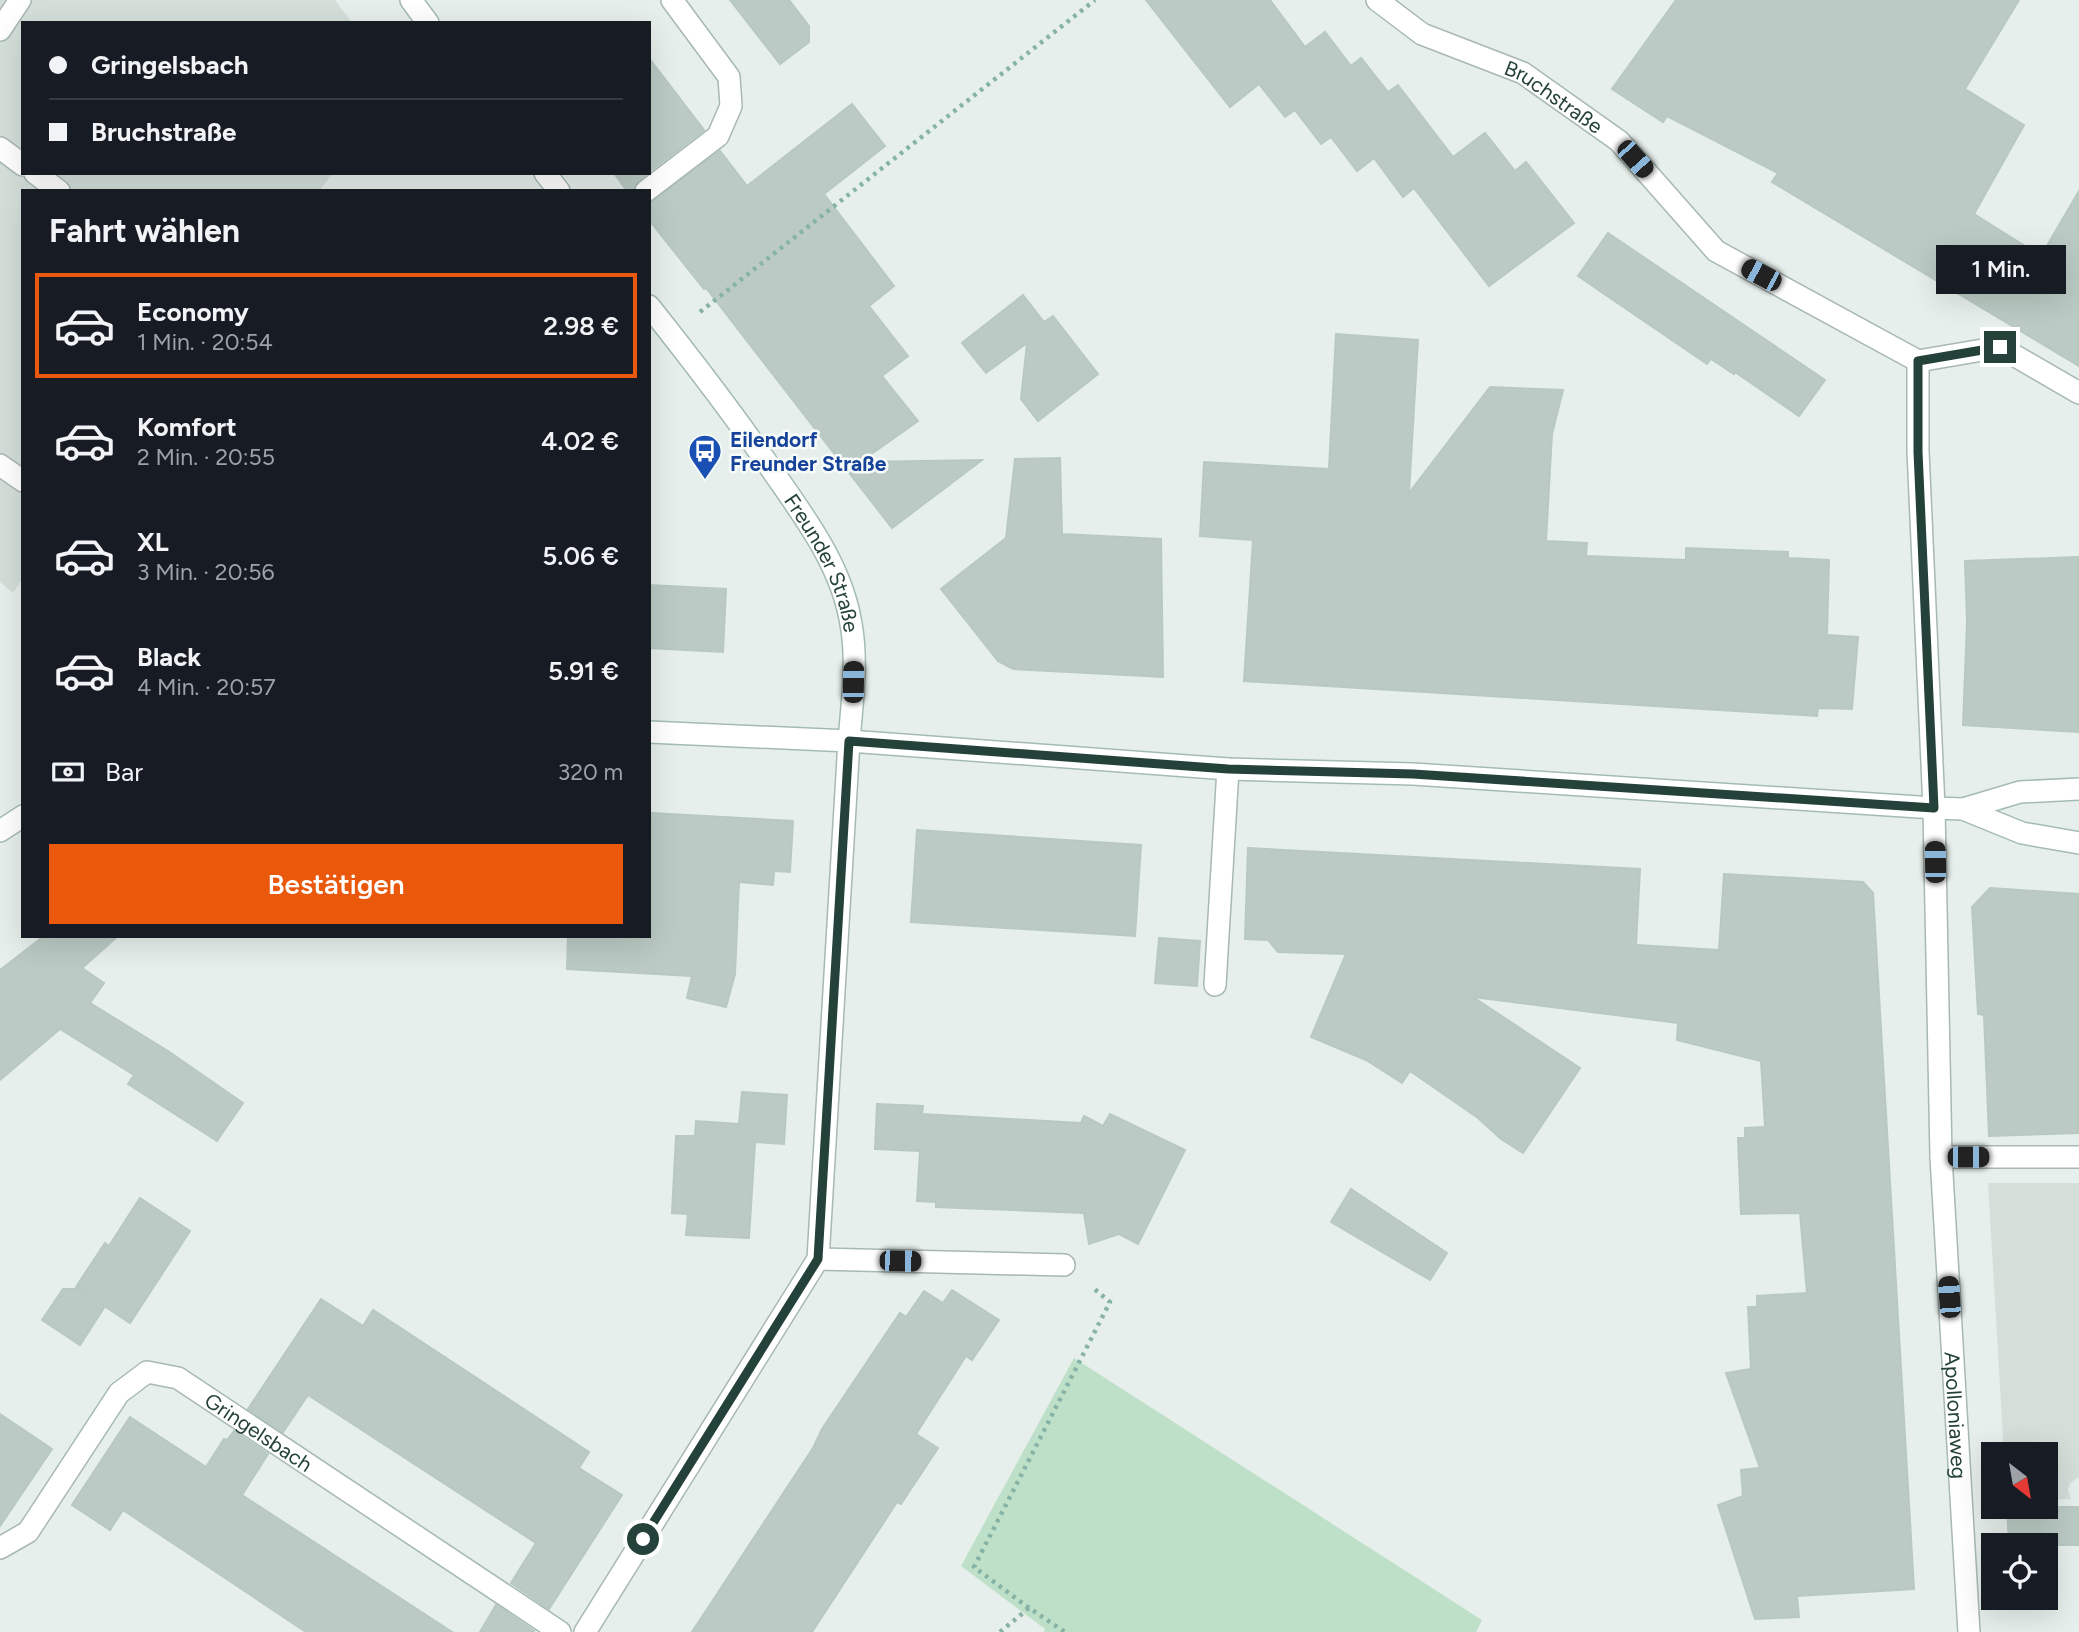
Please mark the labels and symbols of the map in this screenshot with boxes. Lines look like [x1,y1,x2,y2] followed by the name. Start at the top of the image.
[1501,55,1608,138] street label: Bruchstraße
[1614,136,1657,182] car
[1935,246,2065,294] callout: 1 Min.
[1738,256,1785,294] car
[1984,331,2016,363] route end
[730,427,887,476] place label: Eilendorf Freunder Straße
[686,432,724,481] bus stop icon: Eilendorf Freunder Straße
[780,489,865,634] street label: Freunder Straße
[843,661,864,703] car
[1925,841,1946,883] car
[1948,1147,1990,1168] car
[879,1250,922,1272] car
[1938,1275,1961,1319] car
[1940,1351,1972,1479] street label: Apolloniaweg
[200,1387,317,1476] street label: Gringelsbach
[1981,1442,2058,1519] north arrow
[627,1523,659,1555] route start

